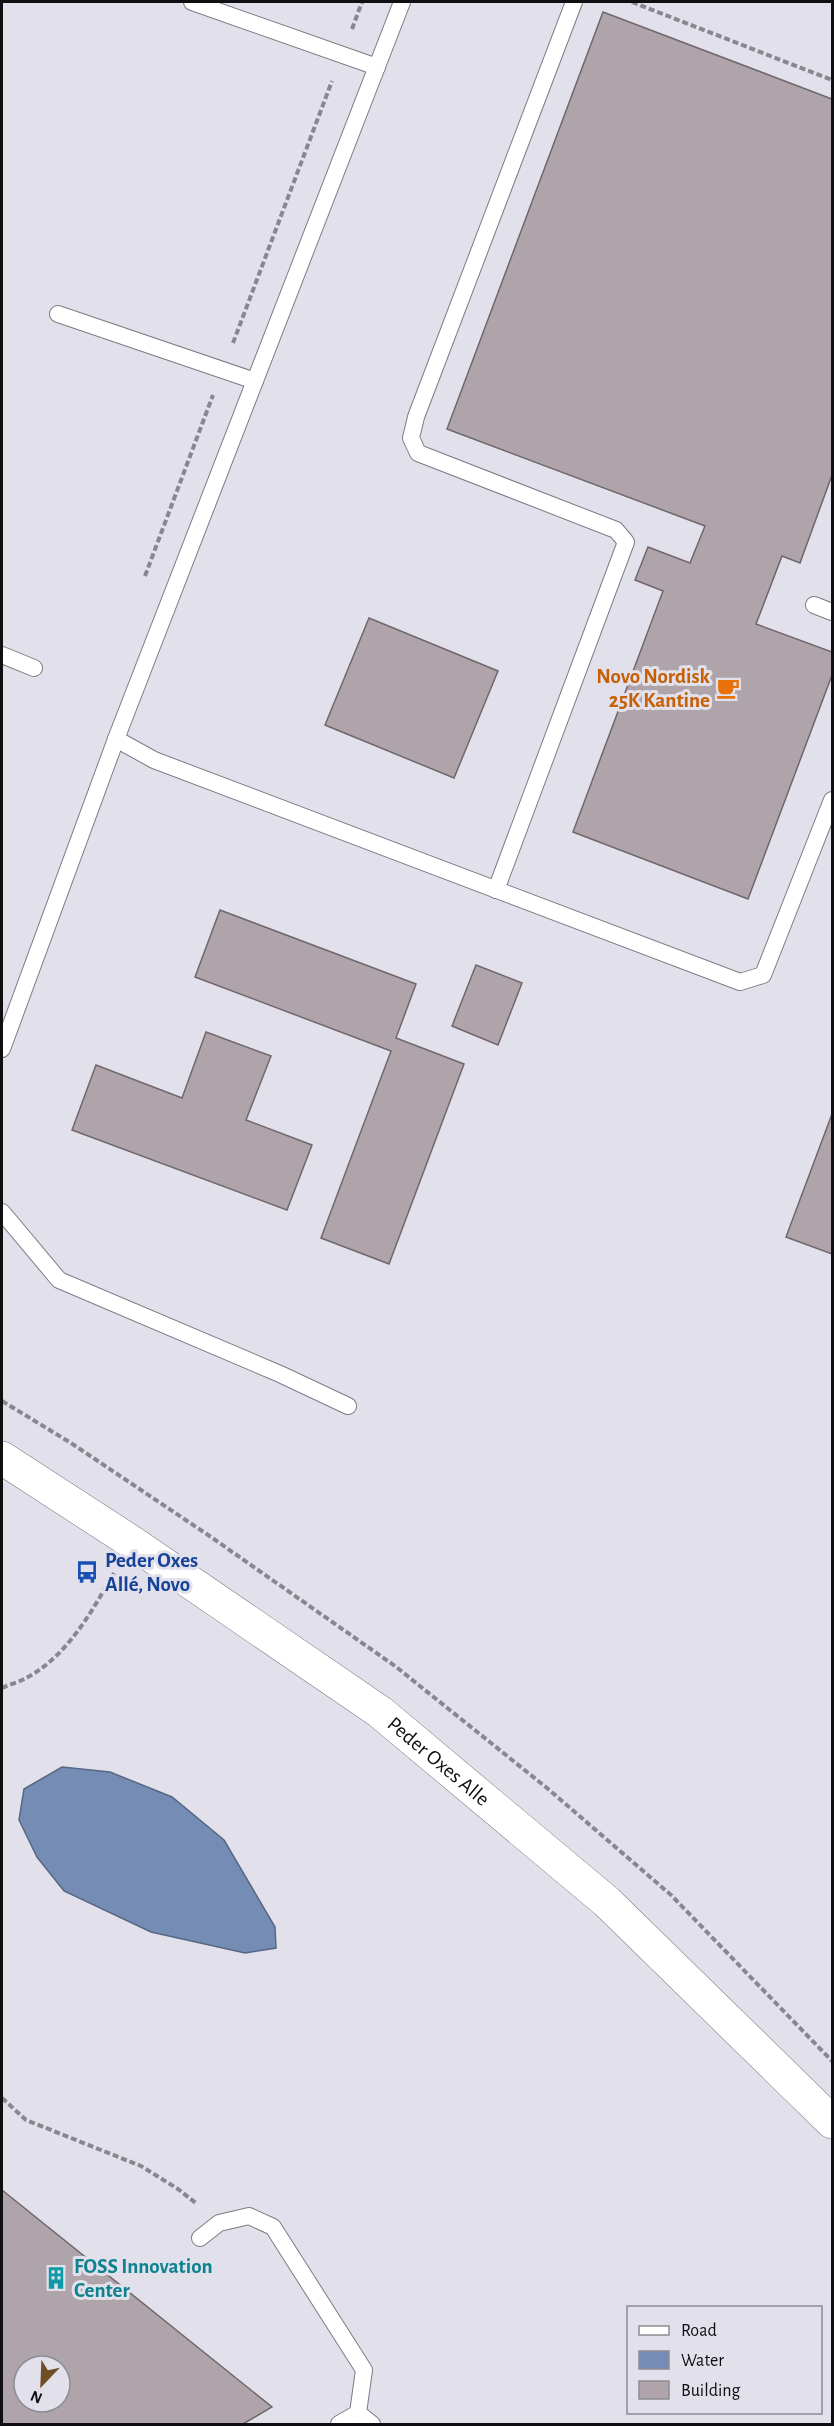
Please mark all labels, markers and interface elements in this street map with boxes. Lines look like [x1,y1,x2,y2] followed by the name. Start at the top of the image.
[596,666,711,711] place label: Novo Nordisk 25K Kantine
[715,675,741,701] cafe icon: Novo Nordisk 25K Kantine
[105,1550,198,1595] place label: Peder Oxes Allé, Novo
[74,1559,100,1585] bus stop icon: Peder Oxes Allé, Novo
[383,1713,493,1810] street label: Peder Oxes Alle
[74,2256,213,2301] place label: FOSS Innovation Center
[43,2265,69,2291] building icon: FOSS Innovation Center
[627,2306,822,2414] legend
[681,2322,717,2340] text: Road
[681,2352,724,2370] text: Water
[12,2354,72,2414] north arrow
[681,2382,741,2400] text: Building
[28,2387,45,2406] text: N

